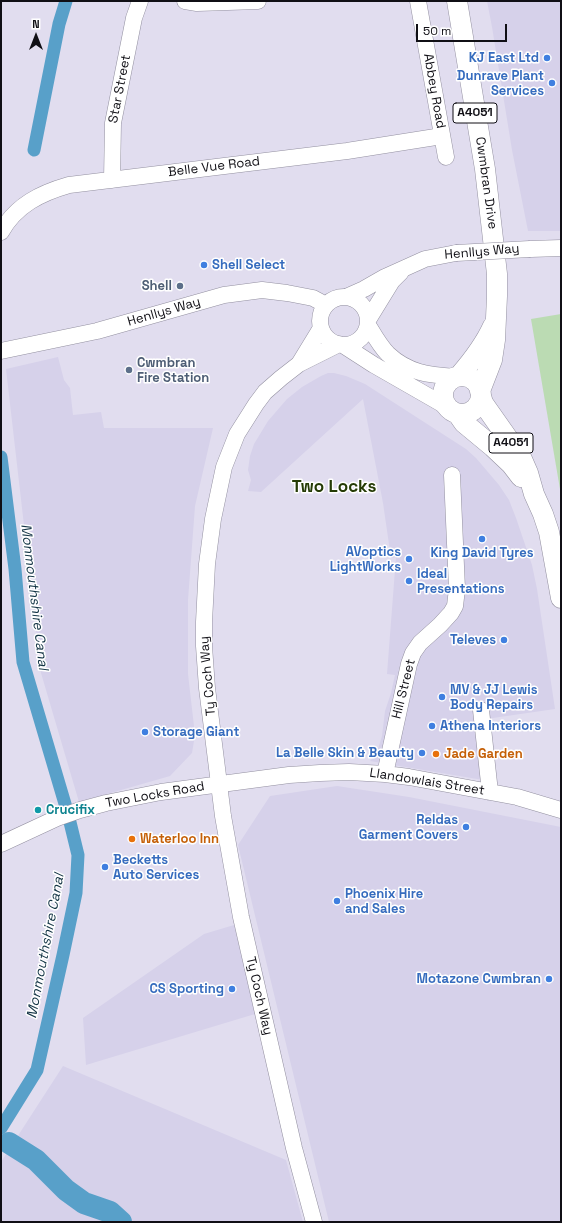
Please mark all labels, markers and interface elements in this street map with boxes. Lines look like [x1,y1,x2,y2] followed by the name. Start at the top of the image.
[16,16,56,56] north arrow
[418,16,509,42] scale bar
[32,17,40,31] text: N
[423,23,451,39] text: 50 m
[469,50,539,66] place label: KJ East Ltd
[420,52,448,130] street label: Abbey Road
[106,53,134,125] street label: Star Street
[542,53,552,63] marker: KJ East Ltd
[457,68,544,99] place label: Dunrave Plant Services
[547,78,557,88] marker: Dunrave Plant Services
[453,103,497,123] road number: A4051
[472,136,500,230] street label: Cwmbran Drive
[167,154,261,180] street label: Belle Vue Road
[444,241,520,263] street label: Henllys Way
[212,257,285,273] place label: Shell Select
[199,260,209,270] marker: Shell Select
[142,278,172,294] place label: Shell
[175,281,185,291] marker: Shell
[126,294,202,330] street label: Henllys Way
[137,355,209,386] place label: Cwmbran Fire Station
[124,365,134,375] marker: Cwmbran Fire Station
[489,433,533,453] road number: A4051
[292,477,376,497] district label: Two Locks
[17,523,51,671] water label: Monmouthshire Canal
[477,534,487,544] marker: King David Tyres
[330,544,401,575] place label: AVoptics LightWorks
[430,545,534,561] place label: King David Tyres
[404,554,414,564] marker: AVoptics LightWorks
[417,566,505,597] place label: Ideal Presentations
[404,576,414,586] marker: Ideal Presentations
[450,632,496,648] place label: Televes
[499,635,509,645] marker: Televes
[197,636,219,716] street label: Ty Coch Way
[389,657,419,721] street label: Hill Street
[450,682,537,713] place label: MV & JJ Lewis Body Repairs
[437,692,447,702] marker: MV & JJ Lewis Body Repairs
[440,718,541,734] place label: Athena Interiors
[427,721,437,731] marker: Athena Interiors
[153,724,239,740] place label: Storage Giant
[140,727,150,737] marker: Storage Giant
[276,745,414,761] place label: La Belle Skin & Beauty
[444,746,523,762] place label: Jade Garden
[417,748,427,758] marker: La Belle Skin & Beauty
[431,749,441,759] marker: Jade Garden
[368,765,486,799] street label: Llandowlais Street
[104,779,206,811] street label: Two Locks Road
[46,802,95,818] place label: Crucifix
[33,805,43,815] marker: Crucifix
[359,812,458,843] place label: Reldas Garment Covers
[461,822,471,832] marker: Reldas Garment Covers
[140,831,219,847] place label: Waterloo Inn
[127,834,137,844] marker: Waterloo Inn
[113,852,199,883] place label: Becketts Auto Services
[100,862,110,872] marker: Becketts Auto Services
[24,872,68,1020] water label: Monmouthshire Canal
[345,886,423,917] place label: Phoenix Hire and Sales
[332,896,342,906] marker: Phoenix Hire and Sales
[242,955,276,1037] street label: Ty Coch Way
[416,971,541,987] place label: Motazone Cwmbran
[544,974,554,984] marker: Motazone Cwmbran
[149,981,224,997] place label: CS Sporting
[227,984,237,994] marker: CS Sporting

